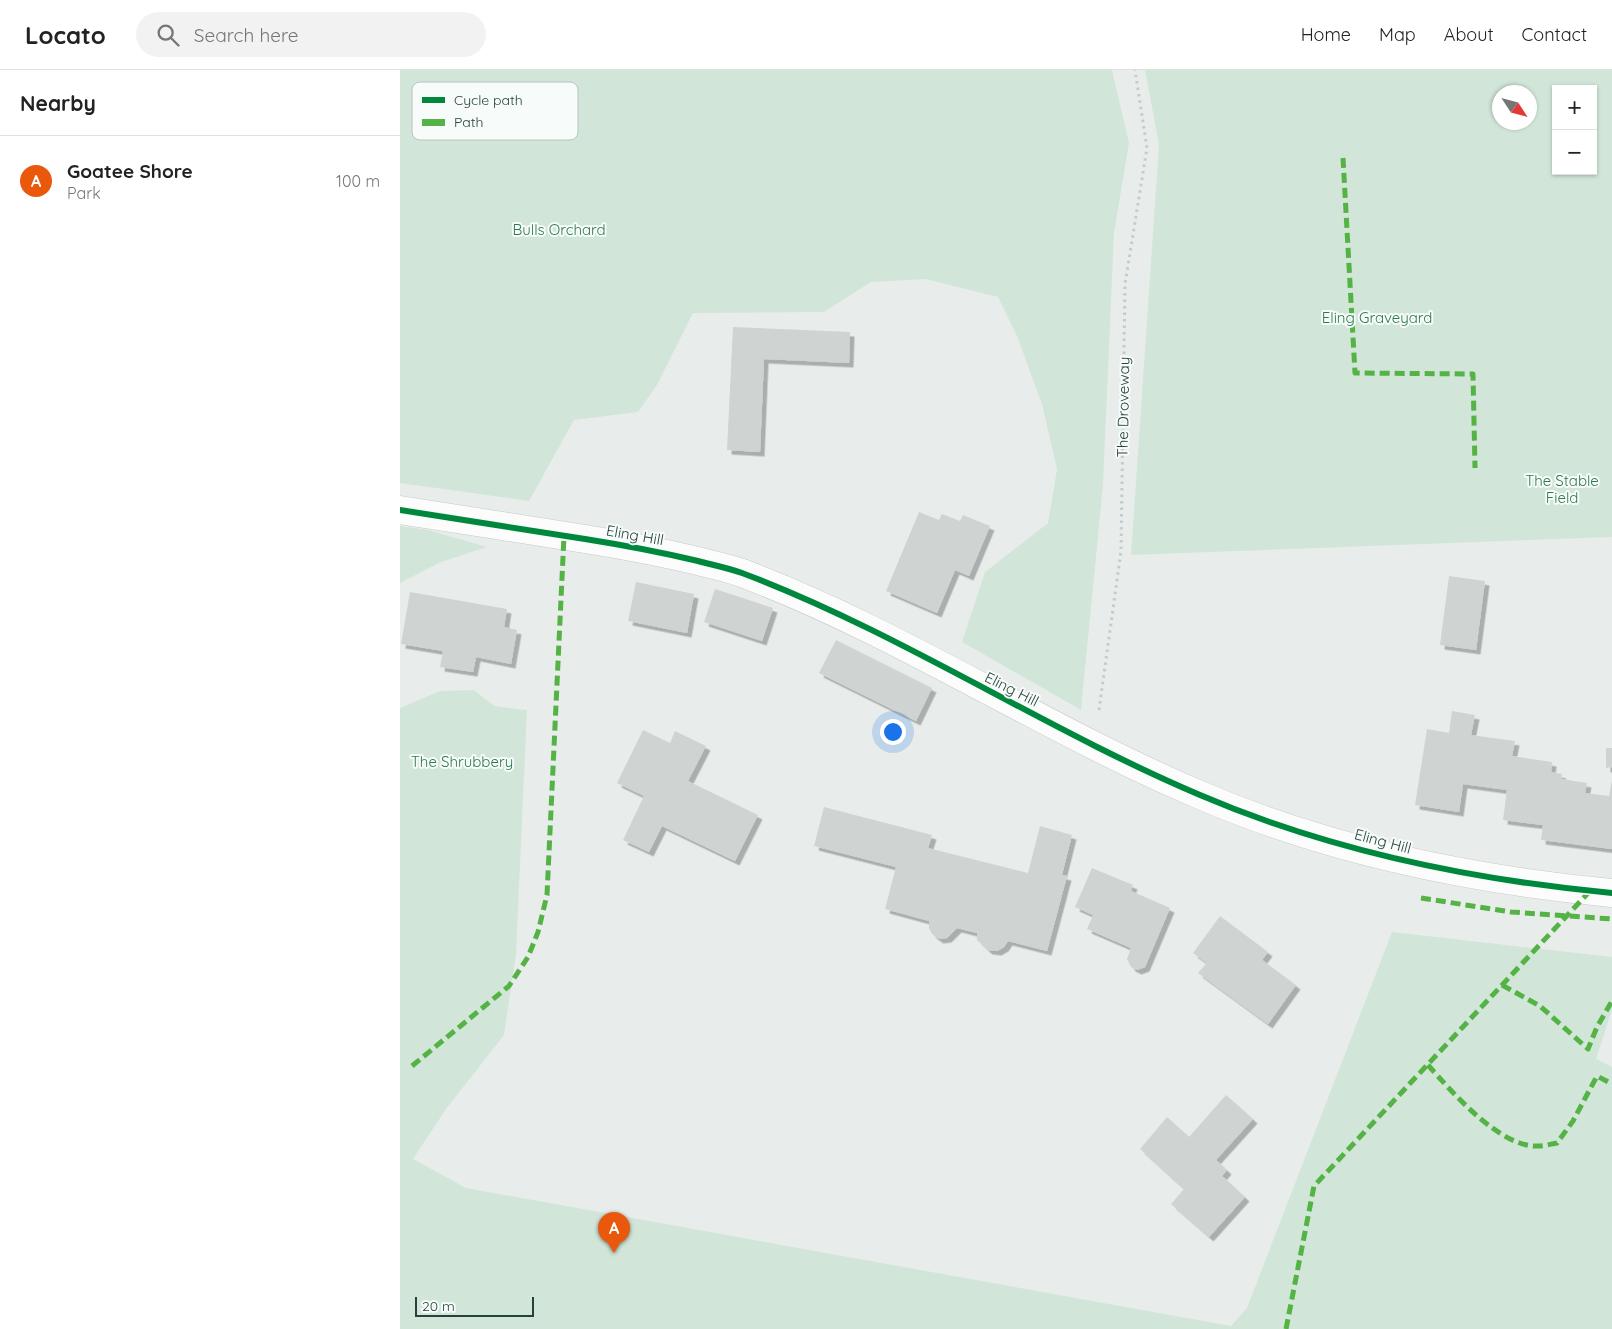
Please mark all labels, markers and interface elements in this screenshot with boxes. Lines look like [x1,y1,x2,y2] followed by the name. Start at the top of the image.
[136,12,486,57] search box
[25,20,106,50] text: Locato
[154,21,182,49] icon: search
[194,23,299,47] text: Search here
[1301,23,1351,46] text: Home
[1379,23,1416,46] text: Map
[1444,23,1494,46] text: About
[1522,23,1587,46] text: Contact
[412,82,578,140] legend
[1492,85,1537,130] north arrow
[1552,85,1597,175] map controls
[1552,85,1597,130] button: +
[20,90,96,116] text: Nearby
[454,91,523,109] text: Cycle path
[454,113,483,131] text: Path
[1552,130,1597,175] button: −
[67,159,193,183] text: Goatee Shore
[31,171,41,191] text: A
[336,171,380,191] text: 100 m
[67,183,101,203] text: Park
[512,220,606,239] park label: Bulls Orchard
[1322,308,1432,327] park label: Eling Graveyard
[1113,357,1133,457] street label: The Droveway
[1525,471,1599,507] park label: The Stable Field
[605,521,665,549] street label: Eling Hill
[982,667,1042,711] street label: Eling Hill
[880,719,906,745] your location
[411,752,513,771] park label: The Shrubbery
[1352,824,1414,858] street label: Eling Hill
[598,1212,630,1253] pin: A
[415,1294,534,1317] scale bar
[422,1297,455,1315] text: 20 m

